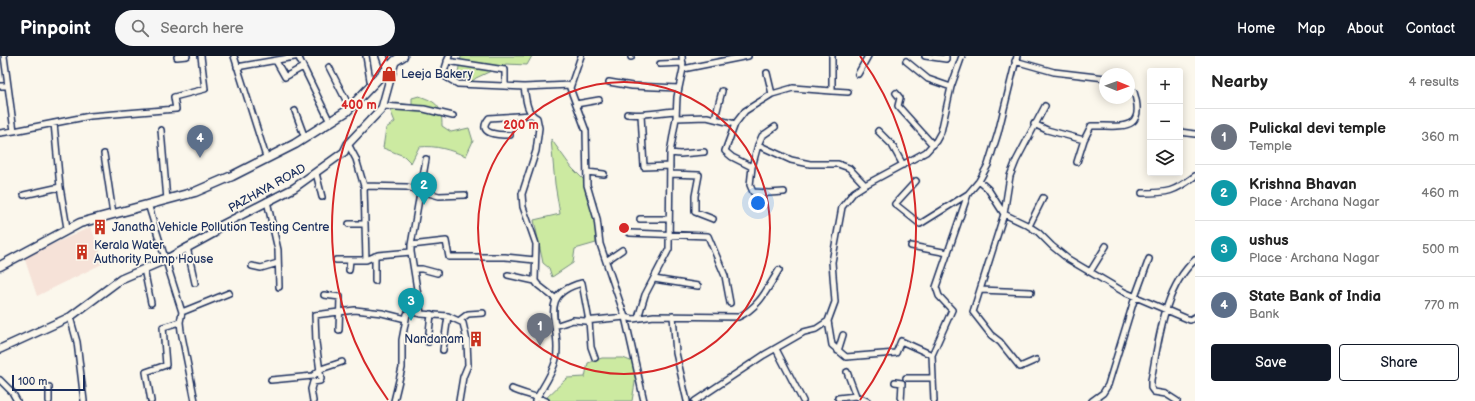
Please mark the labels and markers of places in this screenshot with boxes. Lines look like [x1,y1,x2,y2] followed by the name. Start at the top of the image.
[380,65,398,83] shop icon: Leeja Bakery
[401,67,473,82] place label: Leeja Bakery
[187,125,213,158] pin: 4
[411,172,437,205] pin: 2
[91,218,109,236] building icon: Janatha Vehicle Pollution Testing Centre
[112,220,329,235] place label: Janatha Vehicle Pollution Testing Centre
[617,221,631,235] centre of rings
[94,238,213,267] place label: Kerala Water Authority Pump House
[73,243,91,261] building icon: Kerala Water Authority Pump House
[398,288,424,321] pin: 3
[527,313,553,346] pin: 1
[467,330,485,348] building icon: Nandanam
[404,332,464,347] place label: Nandanam

